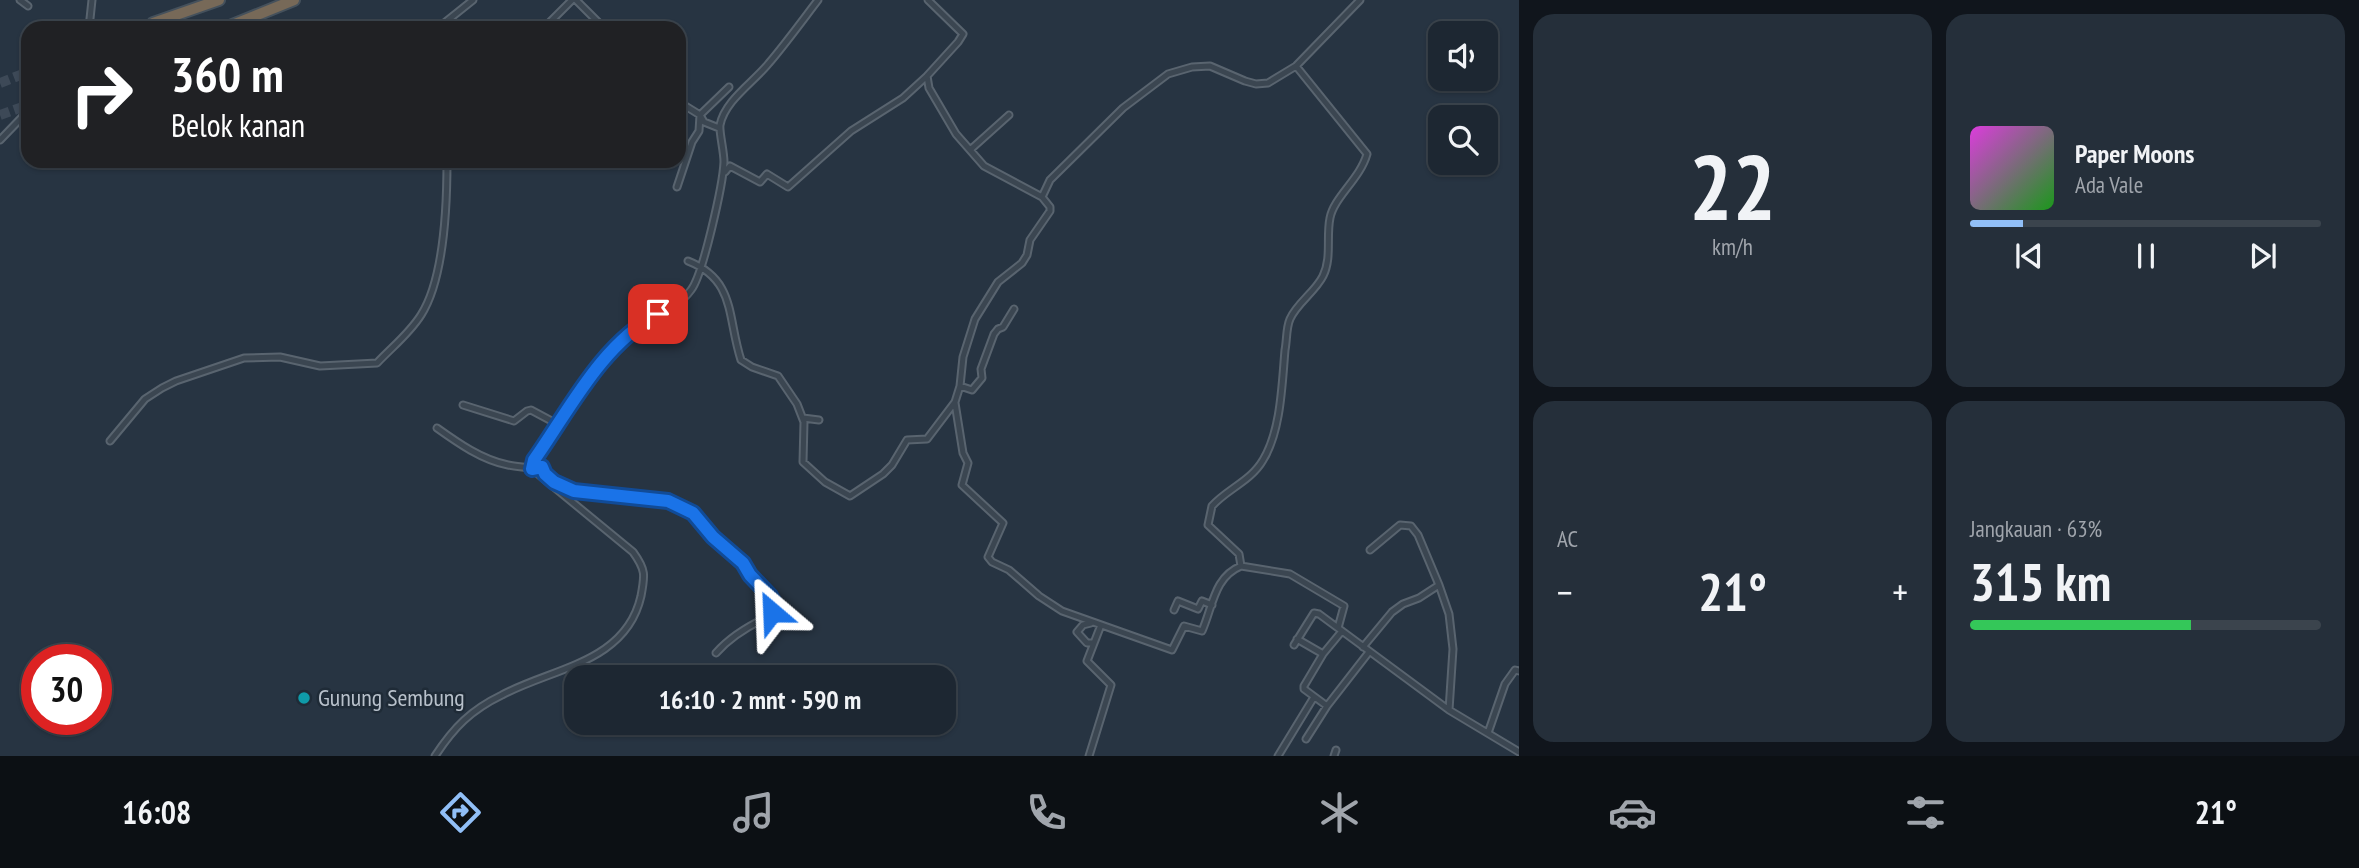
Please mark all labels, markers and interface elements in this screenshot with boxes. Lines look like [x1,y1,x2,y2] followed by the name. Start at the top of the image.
[1428,21,1498,175] map controls
[1428,21,1498,91] button: sound
[171,42,284,106] text: 360 m
[56,49,147,140] icon: right
[171,104,305,146] text: Belok kanan
[1428,105,1498,175] button: search
[1689,127,1776,245] text: 22
[2075,137,2194,170] text: Paper Moons
[2075,170,2143,199] text: Ada Vale
[1712,232,1753,261] text: km/h
[2010,237,2048,275] icon: previous
[2127,237,2165,275] icon: pause
[2244,237,2282,275] icon: next
[628,284,688,344] pin
[639,295,677,333] icon: arrive
[1970,514,2102,543] text: Jangkauan · 63%
[1557,524,1578,553] text: AC
[1970,548,2111,615] text: 315 km
[1698,558,1767,625] text: 21°
[1557,567,1573,616] text: −
[1892,567,1908,616] text: +
[735,575,809,649] position arrow
[21,644,112,735] speed limit sign: 30
[318,682,465,713] place label: Gunung Sembung
[659,683,861,716] text: 16:10 · 2 mnt · 590 m
[296,690,312,706] marker: Gunung Sembung
[436,788,485,837] icon: directions
[729,788,778,837] icon: music
[1022,788,1071,837] icon: phone
[1315,788,1364,837] icon: climate
[1608,788,1657,837] icon: car
[1901,788,1950,837] icon: filters
[122,791,191,833] text: 16:08
[2195,791,2237,833] text: 21°

